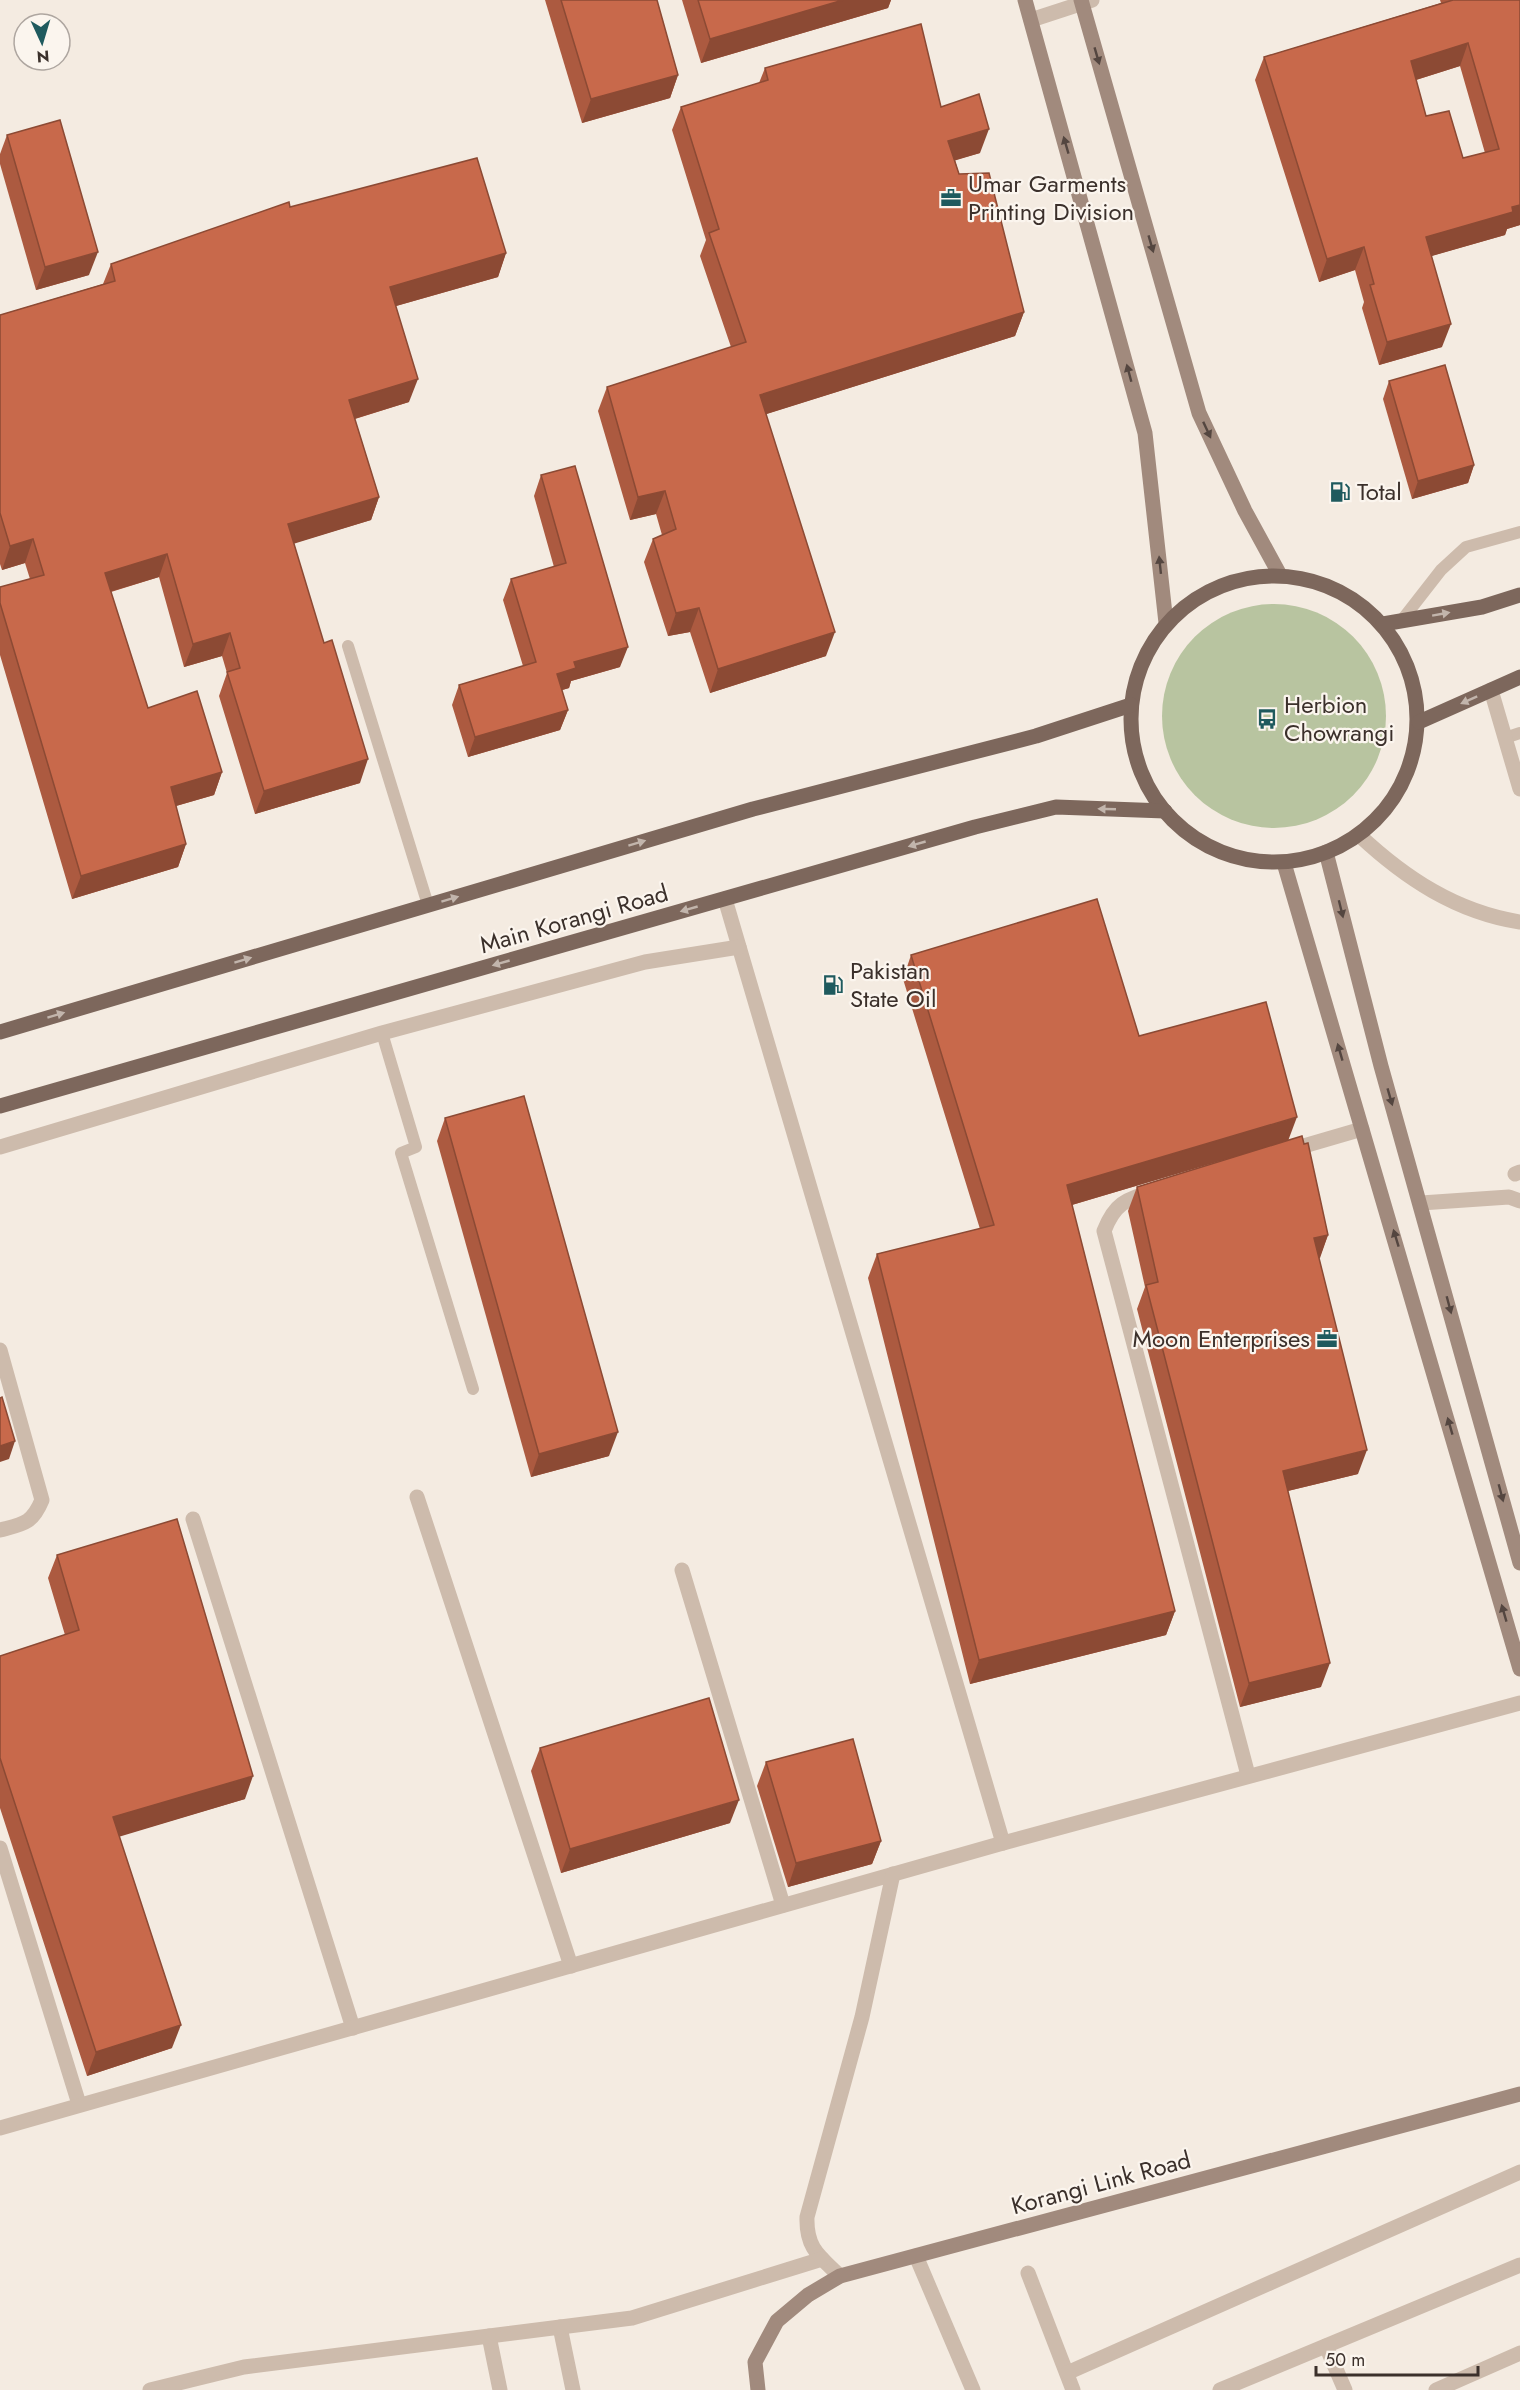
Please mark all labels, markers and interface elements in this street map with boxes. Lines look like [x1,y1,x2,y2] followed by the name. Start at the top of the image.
[12,12,72,72] north arrow
[36,45,50,68] text: N
[1093,47,1102,65] one-way arrow
[1061,136,1070,154] one-way arrow
[968,166,1134,229] place label: Umar Garments Printing Division
[939,186,963,210] office icon: Umar Garments Printing Division
[1147,234,1157,253] one-way arrow
[1124,364,1133,382] one-way arrow
[1202,422,1211,439] one-way arrow
[1357,474,1402,509] place label: Total
[1328,480,1352,504] fuel station icon: Total
[1155,556,1165,575] one-way arrow
[1432,609,1451,618] one-way arrow
[1284,687,1394,750] place label: Herbion Chowrangi
[1461,695,1478,704] one-way arrow
[1255,707,1279,731] bus stop icon: Herbion Chowrangi
[1097,804,1116,814] one-way arrow
[628,838,646,847] one-way arrow
[908,840,926,849] one-way arrow
[476,875,672,962] street label: Main Korangi Road
[441,894,459,903] one-way arrow
[1336,900,1346,918] one-way arrow
[680,905,698,914] one-way arrow
[850,953,937,1016] place label: Pakistan State Oil
[234,955,252,964] one-way arrow
[492,959,510,968] one-way arrow
[821,973,845,997] fuel station icon: Pakistan State Oil
[47,1010,65,1019] one-way arrow
[1335,1043,1344,1061] one-way arrow
[1386,1089,1395,1107] one-way arrow
[1391,1229,1400,1247] one-way arrow
[1445,1296,1454,1314] one-way arrow
[1133,1321,1310,1356] place label: Moon Enterprises
[1315,1327,1339,1351] office icon: Moon Enterprises
[1445,1417,1454,1435] one-way arrow
[1497,1484,1506,1502] one-way arrow
[1499,1604,1508,1622] one-way arrow
[1007,2142,1195,2223] street label: Korangi Link Road
[1316,2339,1478,2377] scale bar
[1325,2347,1365,2373] text: 50 m

